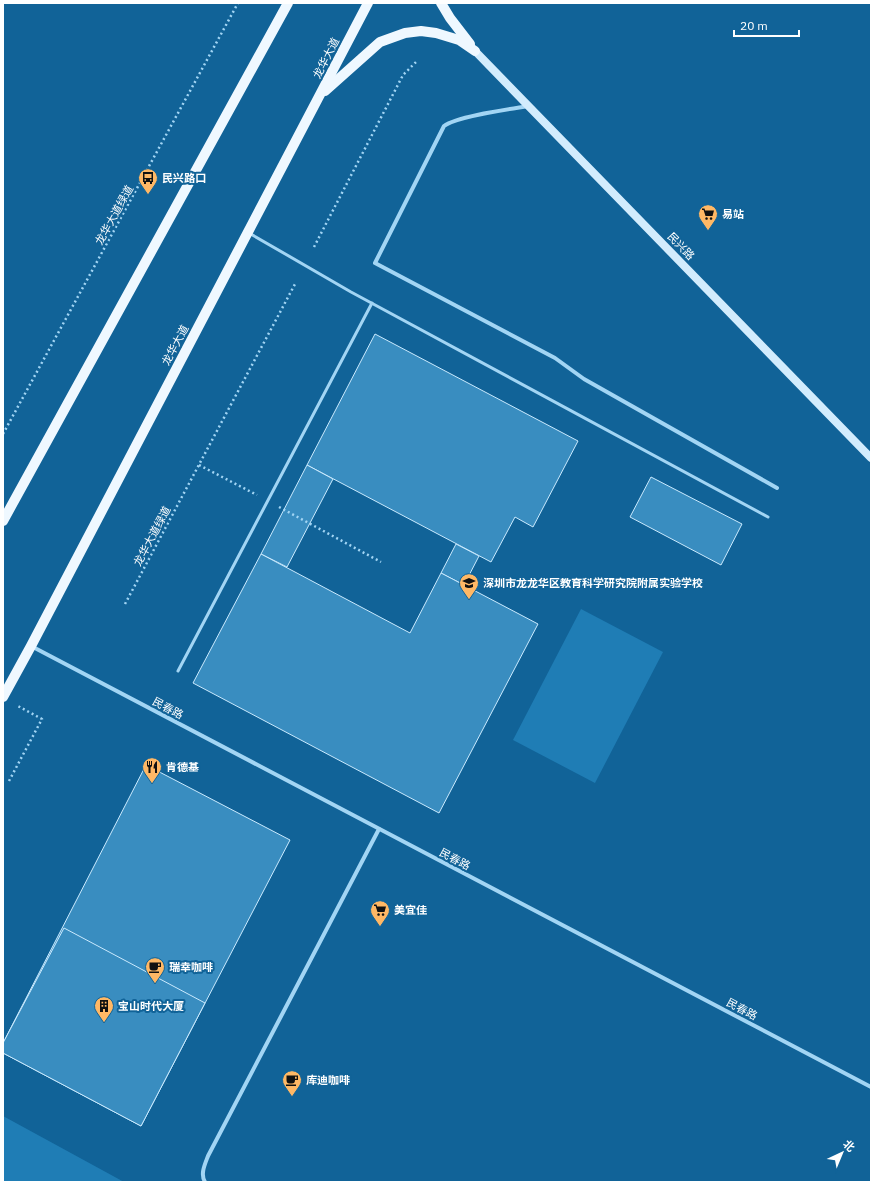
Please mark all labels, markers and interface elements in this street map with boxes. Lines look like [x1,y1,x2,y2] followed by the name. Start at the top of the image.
[734,12,799,38] scale bar
[740,18,768,33] text: 20 m
[310,35,342,81] street label: 龙华大道
[137,167,159,195] bus stop icon: 民兴路口
[162,171,206,185] place label: 民兴路口
[92,183,136,247] street label: 龙华大道绿道
[697,203,719,231] supermarket icon: 易站
[722,207,744,221] place label: 易站
[665,229,697,263] street label: 民兴路
[158,322,192,368] street label: 龙华大道
[130,504,174,568] street label: 龙华大道绿道
[458,572,480,600] school or university icon: 深圳市龙龙华区教育科学研究院附属实验学校
[483,576,703,590] place label: 深圳市龙龙华区教育科学研究院附属实验学校
[150,694,186,722] street label: 民春路
[141,756,163,784] restaurant icon: 肯德基
[166,760,199,774] place label: 肯德基
[437,845,473,873] street label: 民春路
[369,899,391,927] supermarket icon: 美宜佳
[394,903,427,917] place label: 美宜佳
[144,956,166,984] cafe icon: 瑞幸咖啡
[169,960,213,974] place label: 瑞幸咖啡
[93,995,115,1023] building icon: 宝山时代大厦
[724,995,760,1023] street label: 民春路
[118,999,184,1013] place label: 宝山时代大厦
[281,1069,303,1097] cafe icon: 库迪咖啡
[306,1073,350,1087] place label: 库迪咖啡
[822,1133,862,1173] north arrow
[840,1137,858,1155] text: 北

